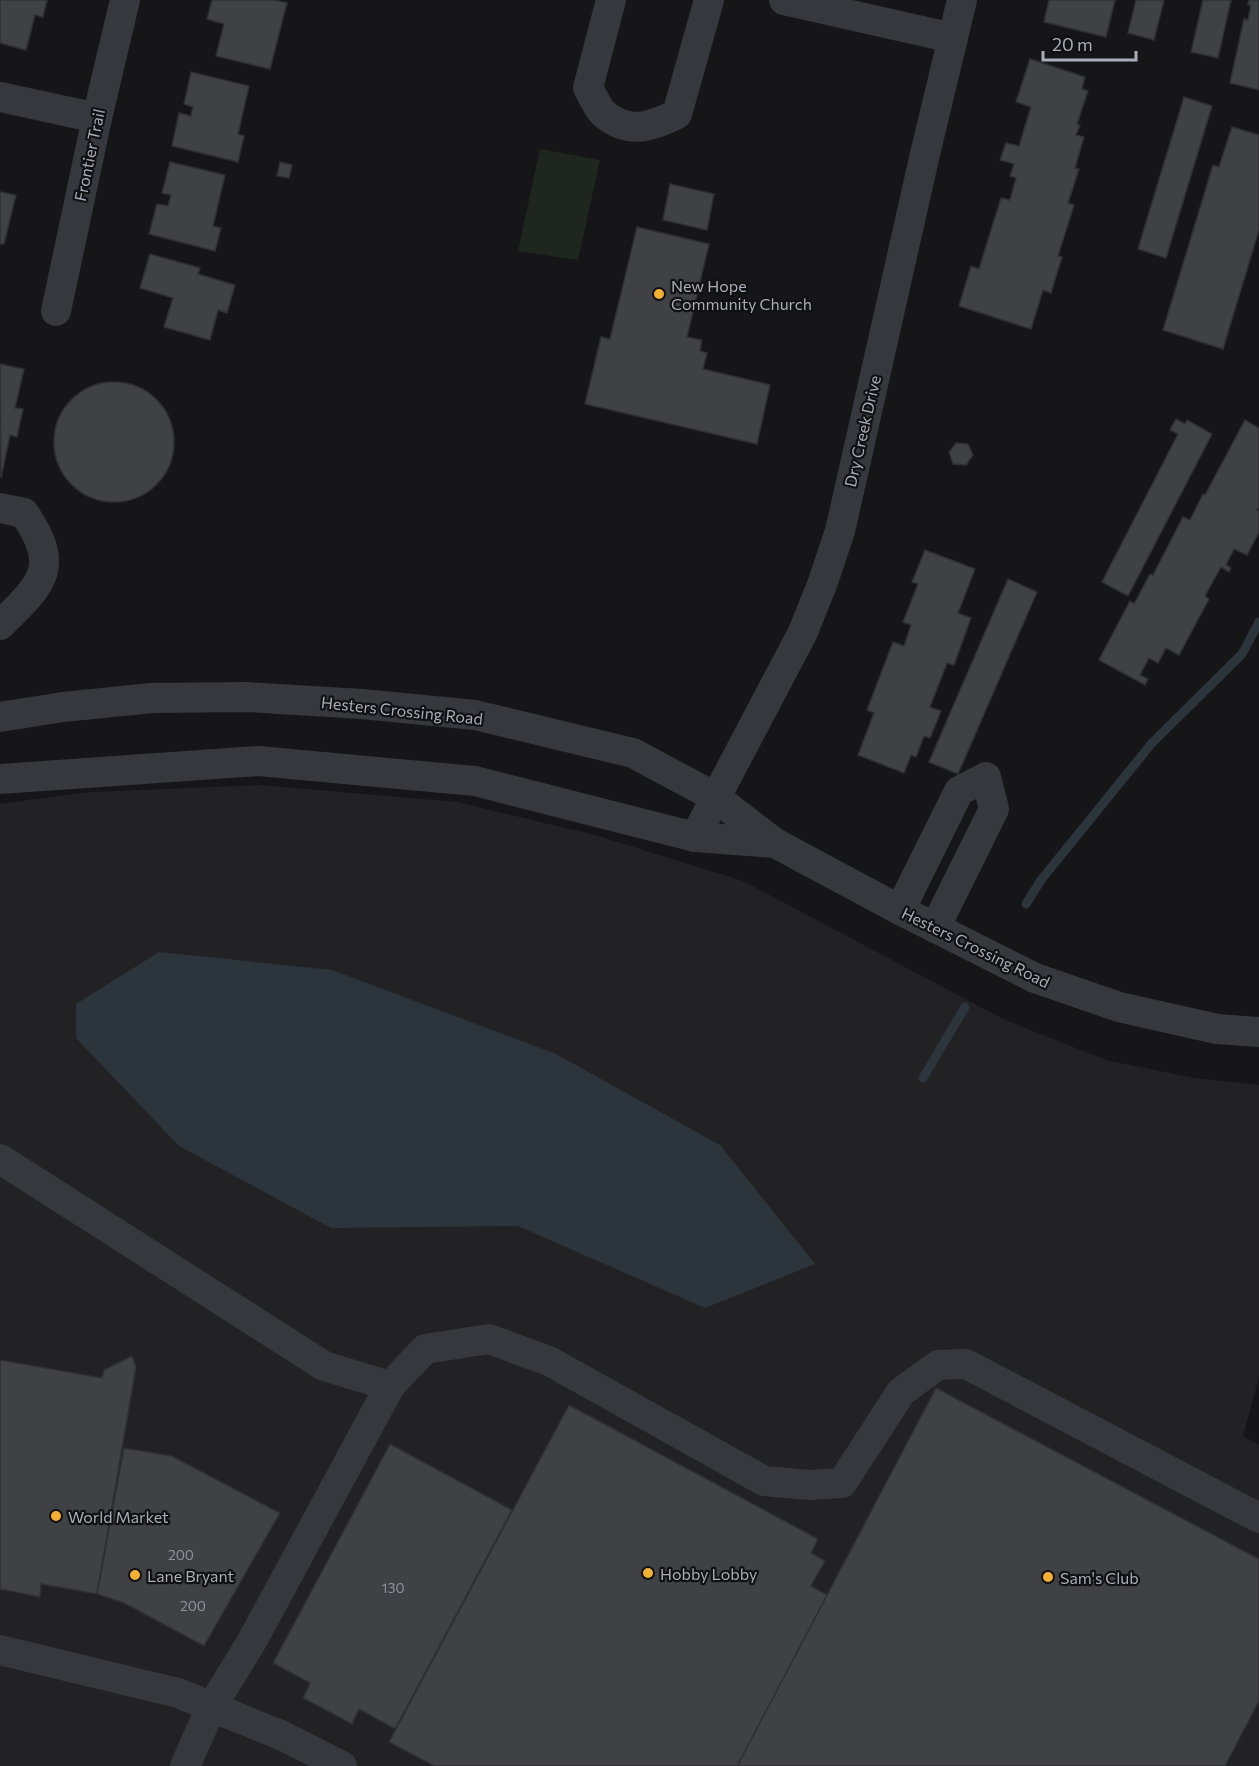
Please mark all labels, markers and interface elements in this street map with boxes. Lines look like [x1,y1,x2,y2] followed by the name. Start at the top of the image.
[1043,24,1136,62] scale bar
[1052,33,1093,55] text: 20 m
[70,107,108,203] street label: Frontier Trail
[671,276,812,313] place label: New Hope Community Church
[652,287,666,301] marker: New Hope Community Church
[840,373,884,489] street label: Dry Creek Drive
[320,692,484,728] street label: Hesters Crossing Road
[899,903,1053,991] street label: Hesters Crossing Road
[68,1507,169,1526] place label: World Market
[49,1509,63,1523] marker: World Market
[168,1546,194,1563] house number: 200
[660,1564,757,1583] place label: Hobby Lobby
[147,1566,235,1585] place label: Lane Bryant
[641,1566,655,1580] marker: Hobby Lobby
[128,1568,142,1582] marker: Lane Bryant
[1060,1568,1139,1587] place label: Sam's Club
[1041,1570,1055,1584] marker: Sam's Club
[381,1579,405,1596] house number: 130
[180,1597,206,1614] house number: 200

